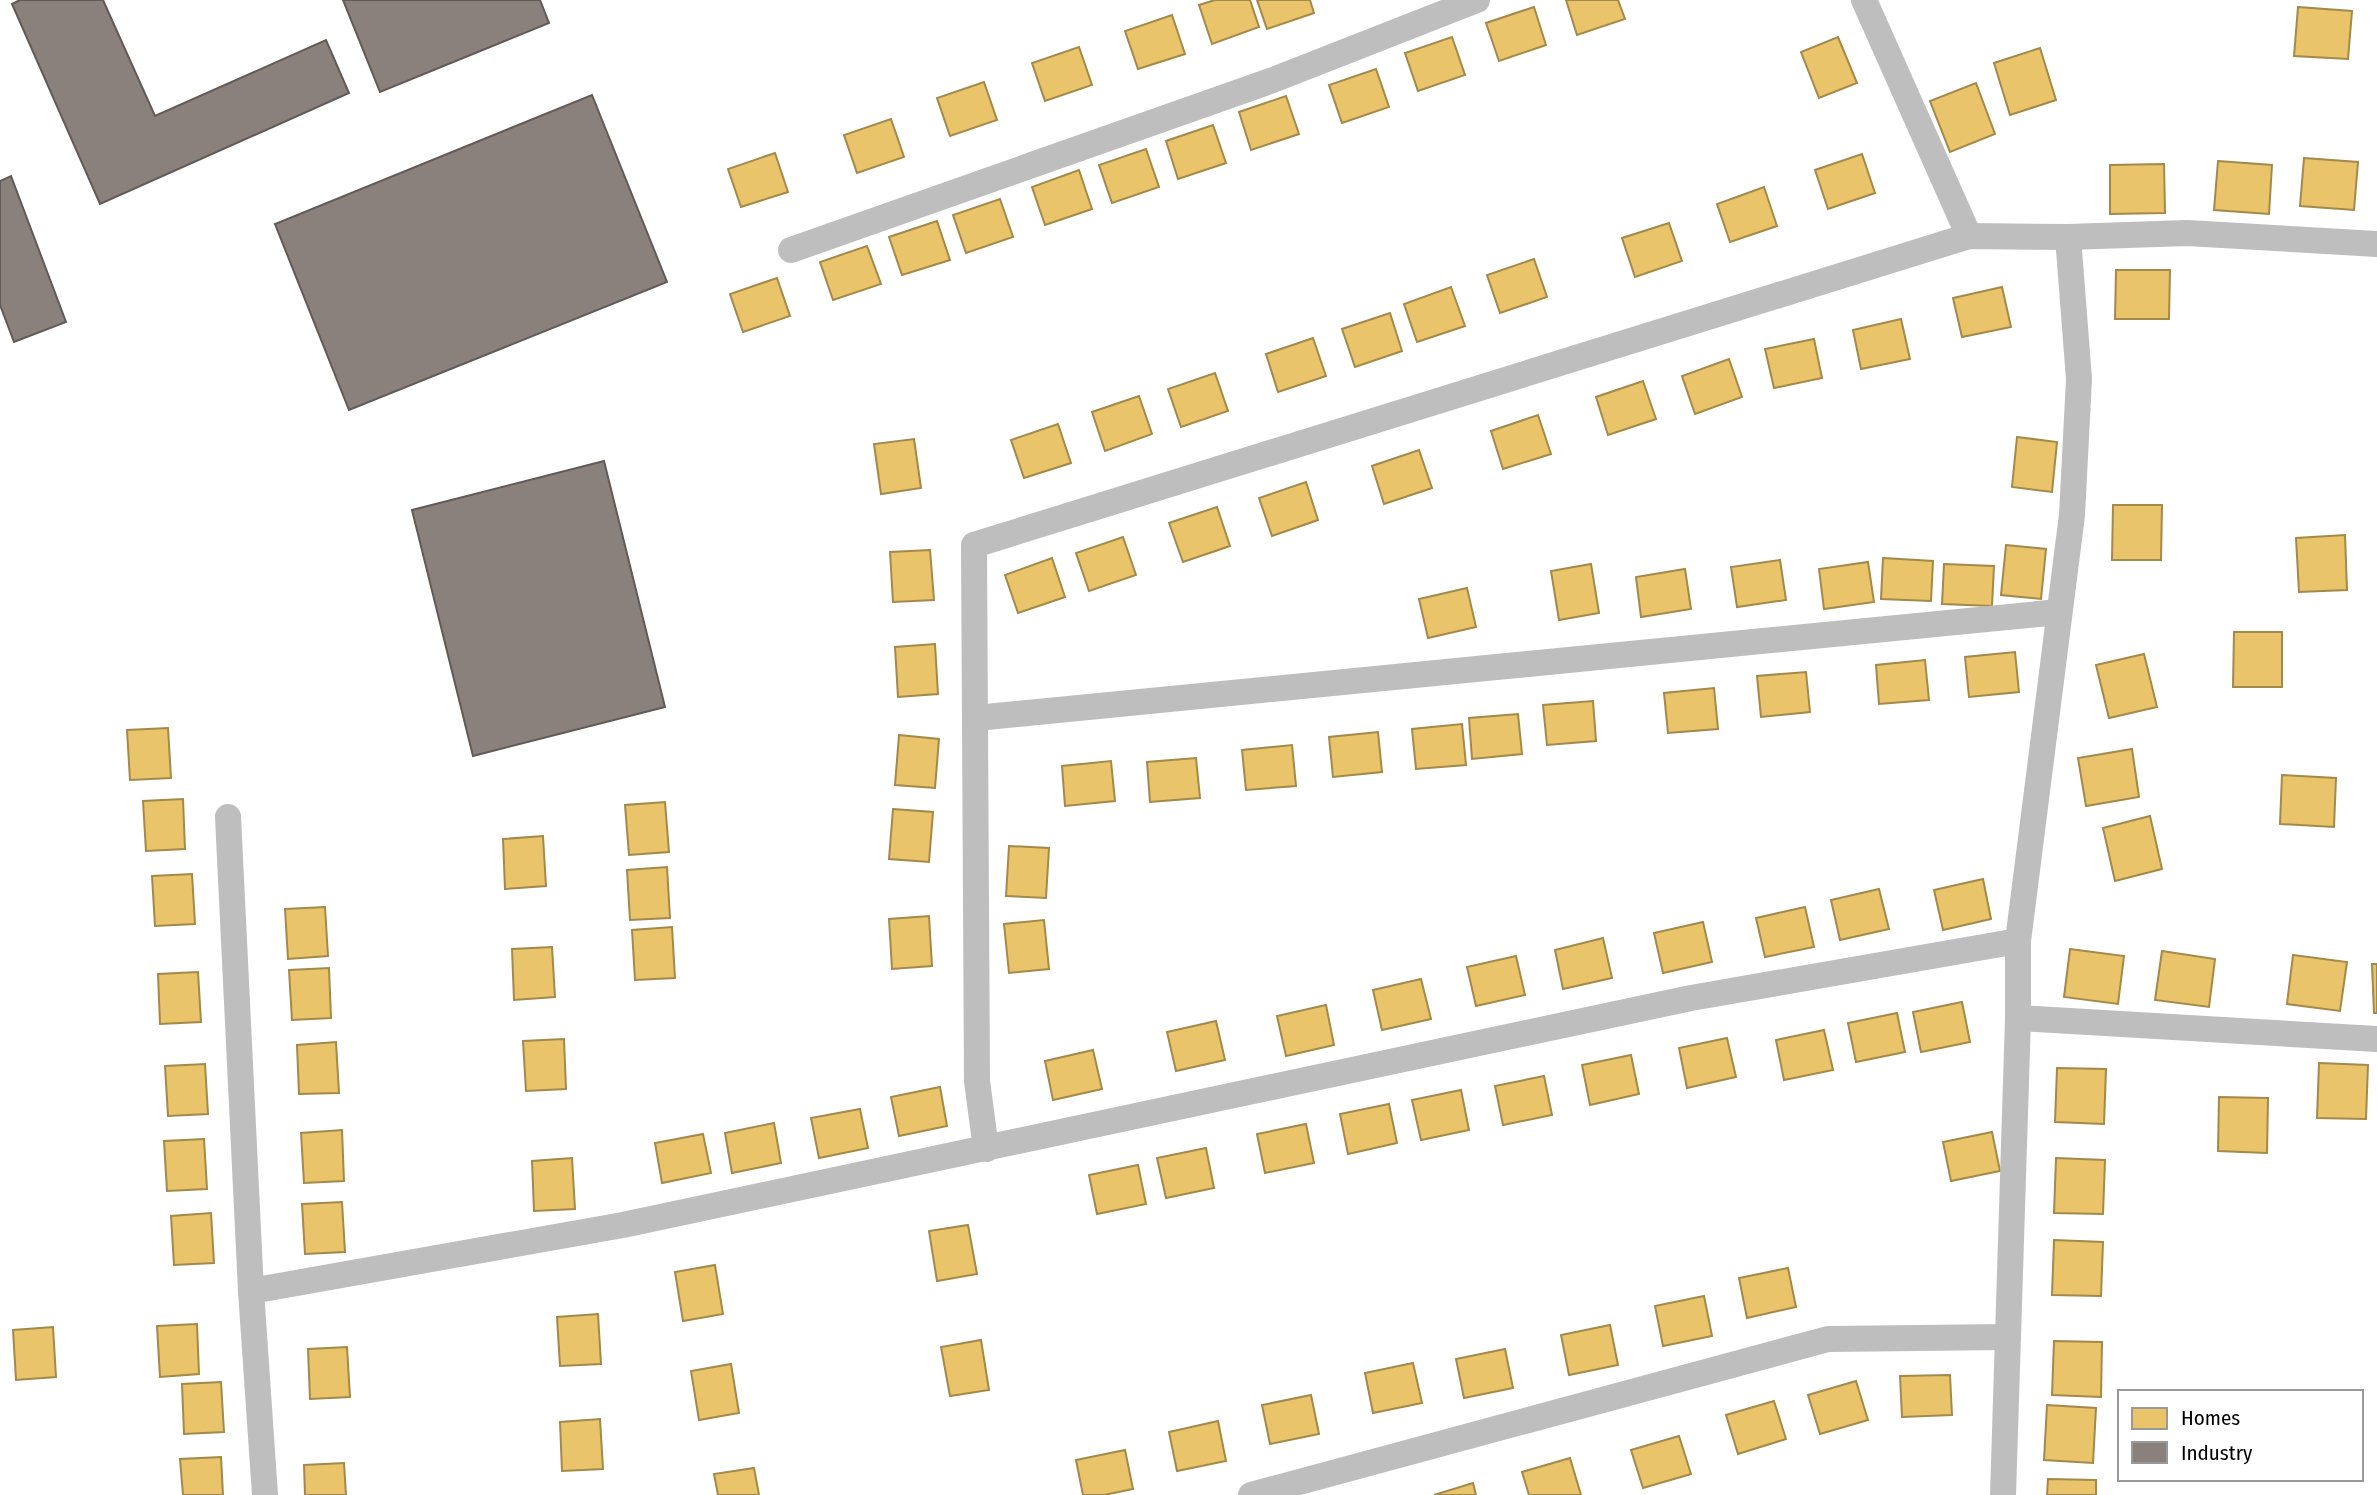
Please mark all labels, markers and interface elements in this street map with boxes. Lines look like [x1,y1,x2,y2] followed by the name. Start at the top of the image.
[2118,1390,2363,1481] legend
[2181,1405,2240,1431] text: Homes
[2181,1440,2253,1466] text: Industry

